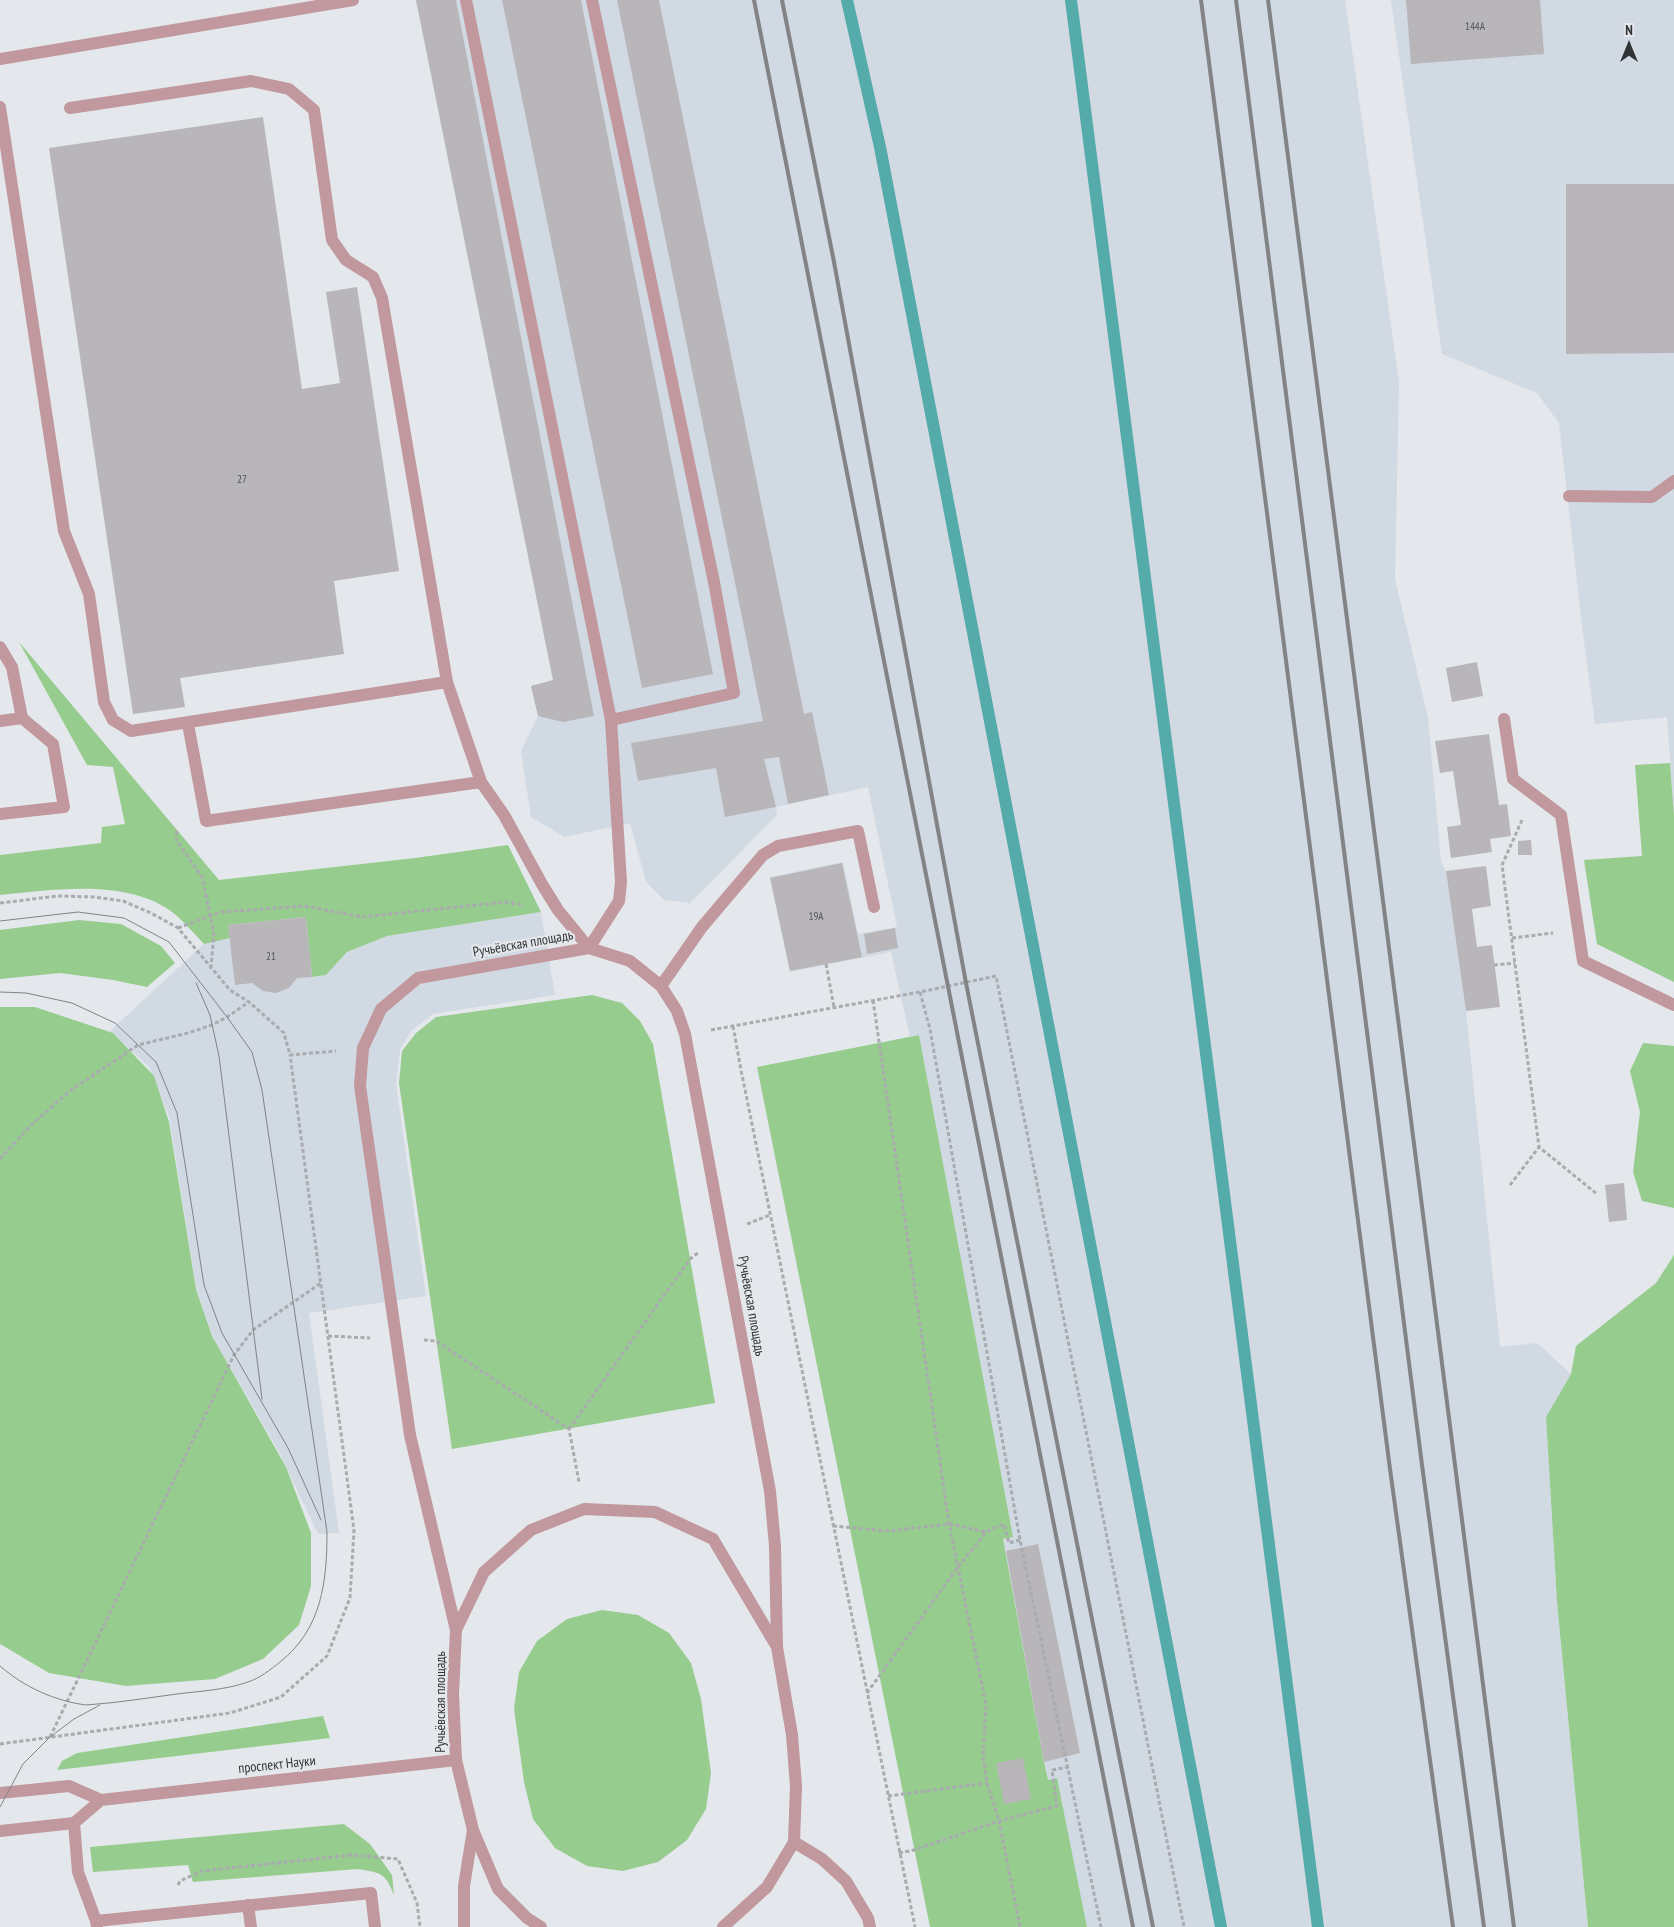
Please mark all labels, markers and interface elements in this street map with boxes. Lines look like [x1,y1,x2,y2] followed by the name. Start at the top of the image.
[1465,20,1485,34] house number: 144А
[1604,20,1654,70] north arrow
[1625,21,1633,39] text: N
[237,473,247,487] house number: 27
[808,910,824,924] house number: 19А
[472,927,574,961] street label: Ручьёвская площадь
[266,950,276,964] house number: 21
[734,1255,768,1357] street label: Ручьёвская площадь
[433,1651,449,1753] street label: Ручьёвская площадь
[237,1753,317,1777] street label: проспект Науки

